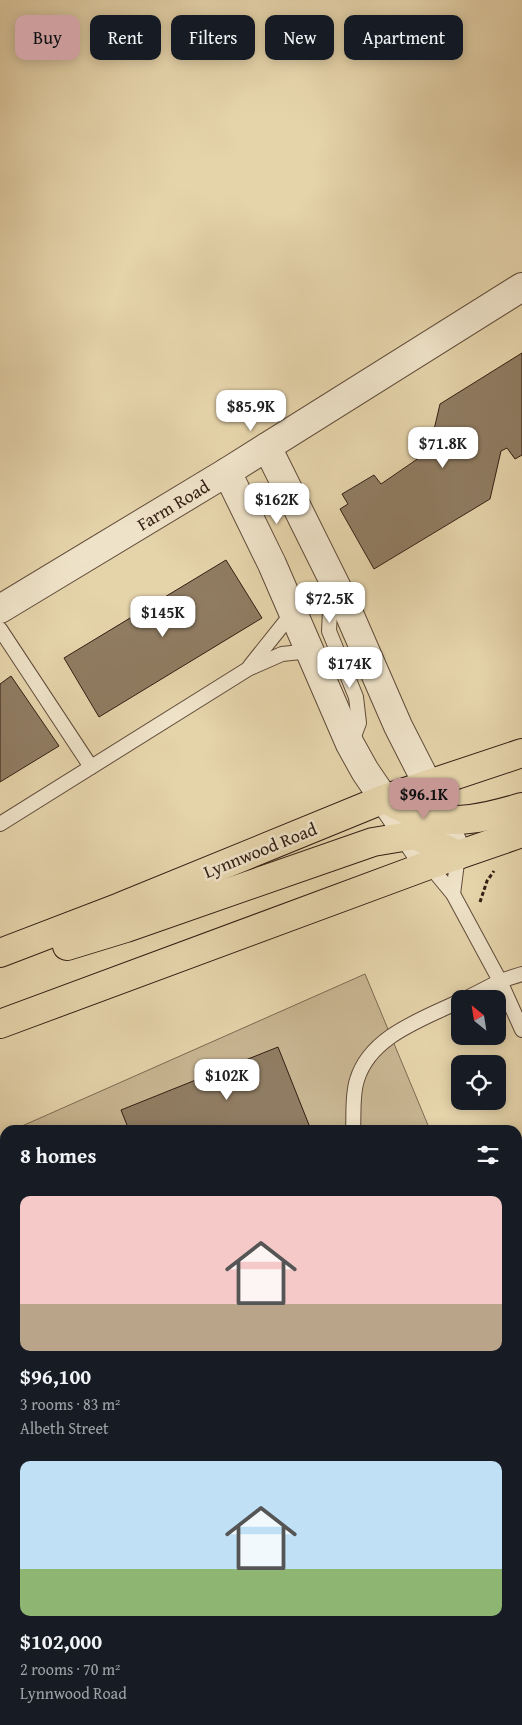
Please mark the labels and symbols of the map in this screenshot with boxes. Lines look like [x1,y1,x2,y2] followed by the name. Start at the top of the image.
[210,390,292,432] pin: $85.9K
[402,426,484,469] pin: $71.8K
[132,473,215,537] street label: Farm Road
[242,482,312,525] pin: $162K
[289,582,371,624] pin: $72.5K
[128,596,198,638] pin: $145K
[315,646,385,689] pin: $174K
[383,778,465,820] pin: $96.1K
[199,815,321,885] street label: Lynnwood Road
[451,990,506,1045] north arrow
[192,1058,262,1101] pin: $102K

